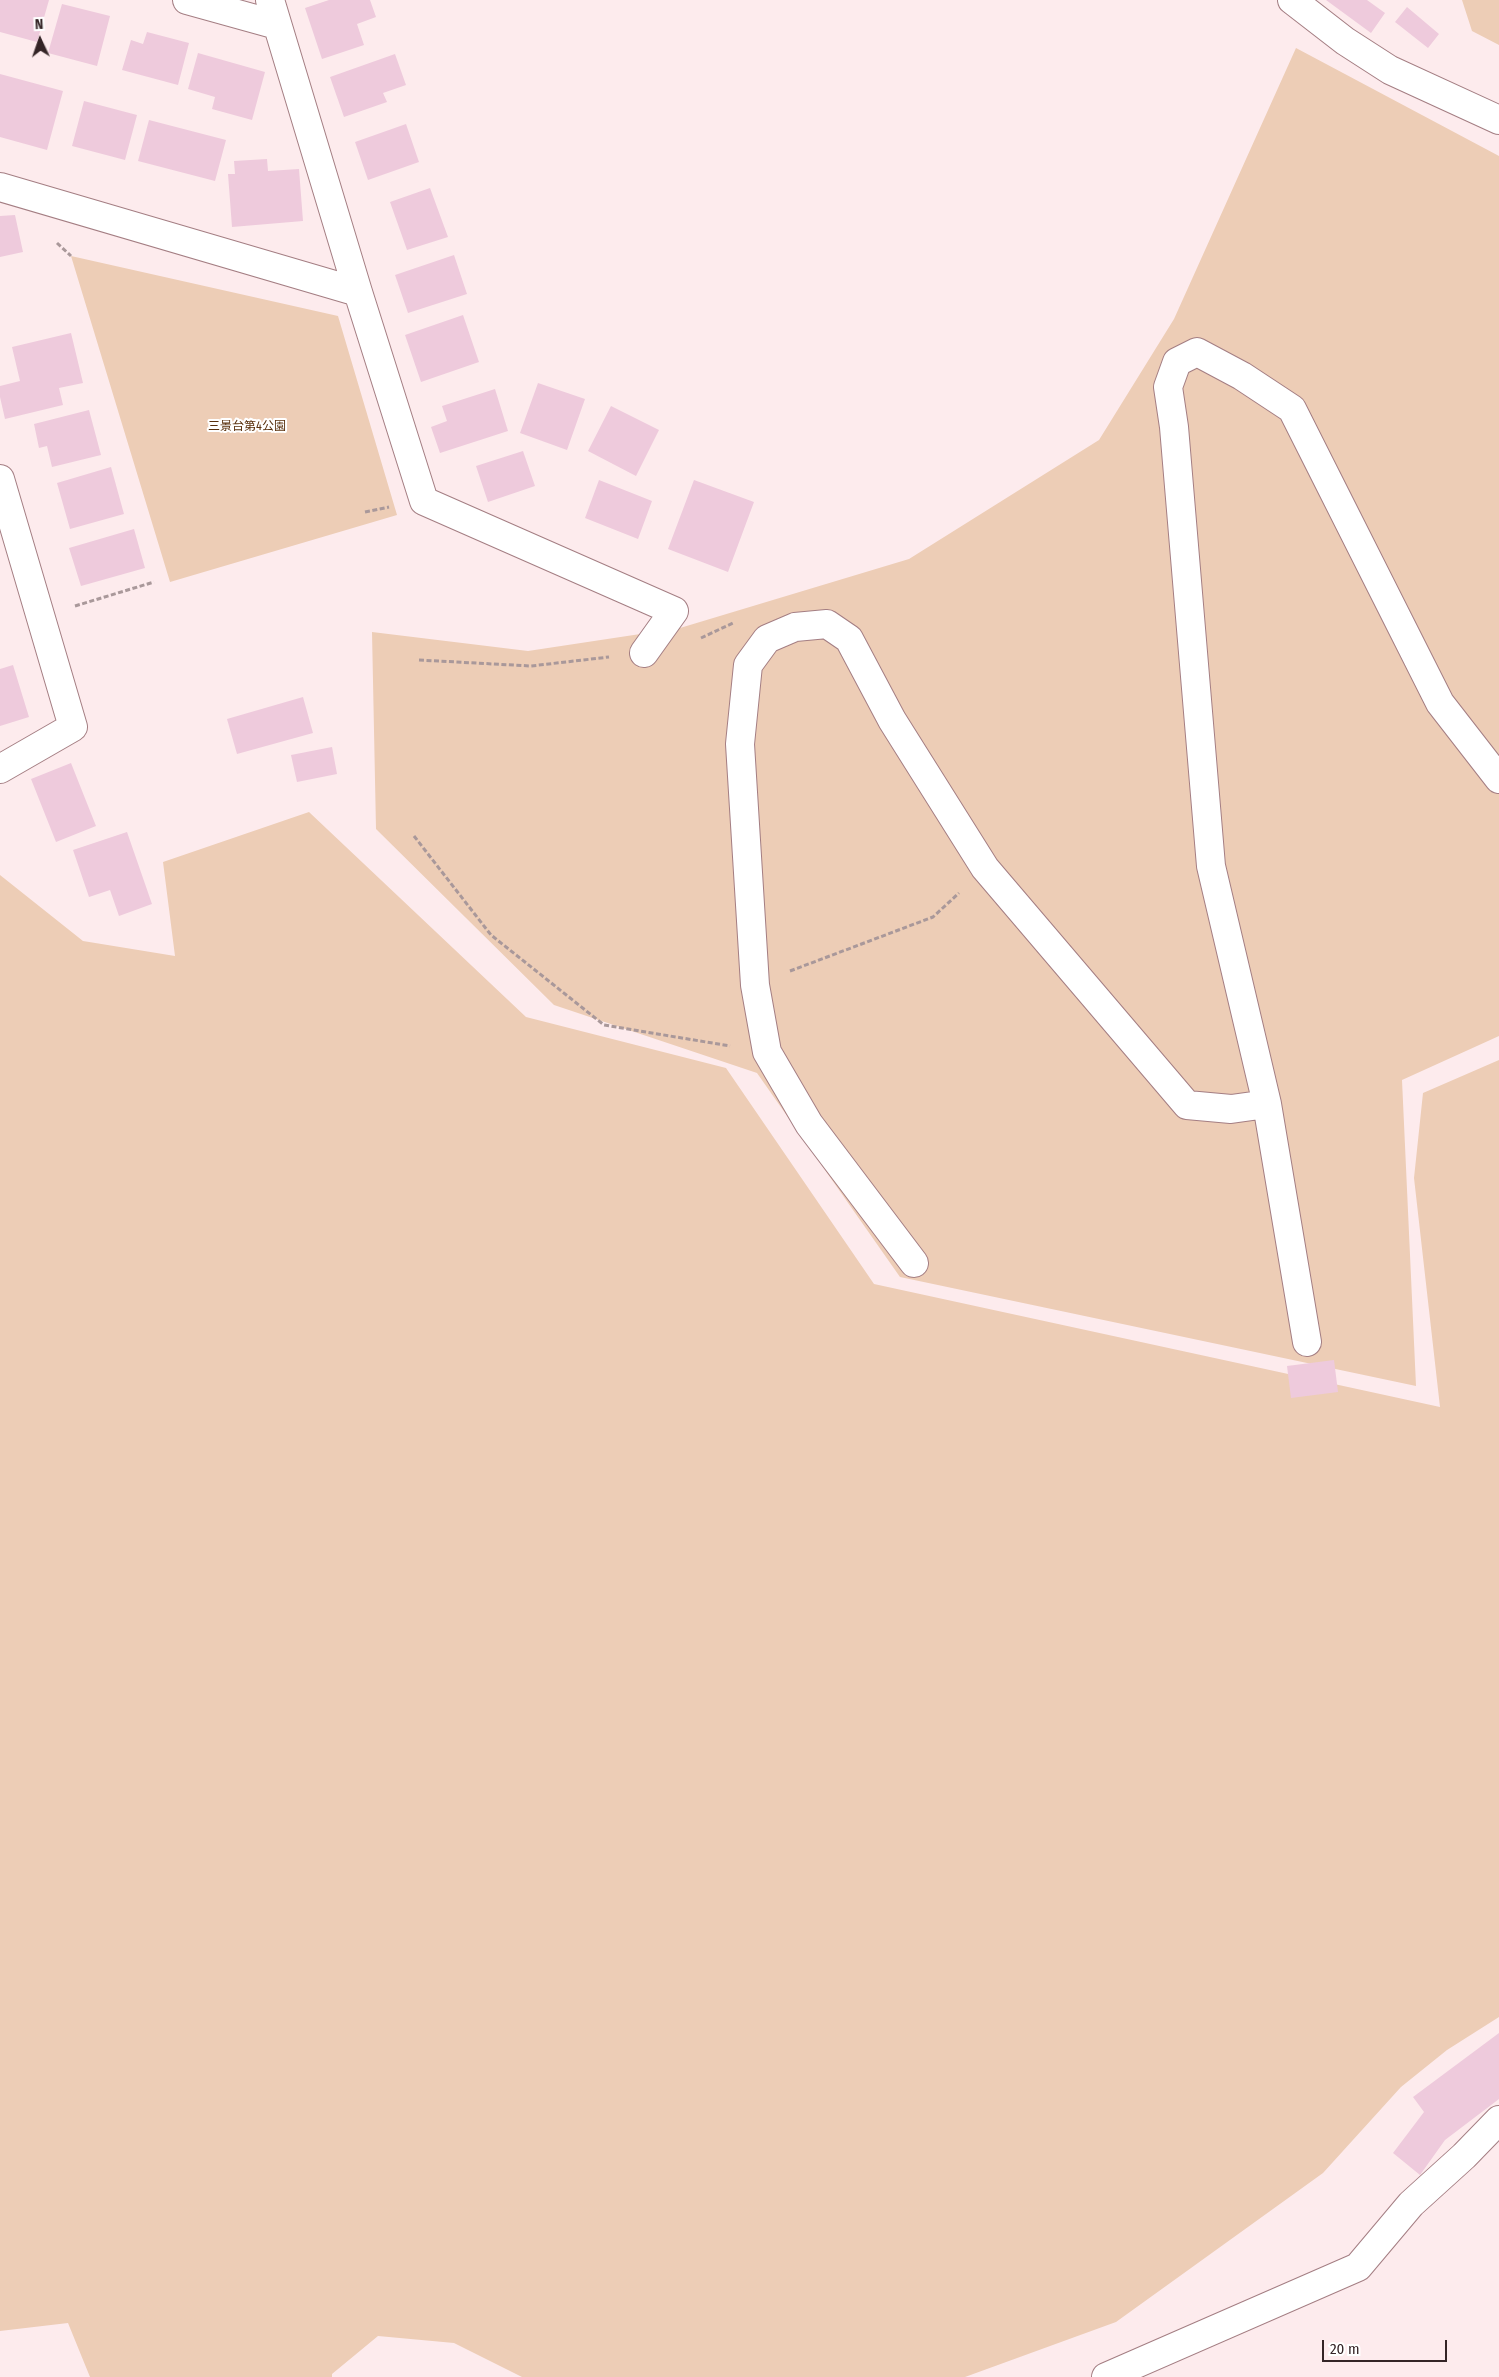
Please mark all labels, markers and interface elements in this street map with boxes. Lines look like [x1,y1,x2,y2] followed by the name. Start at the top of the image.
[15,15,65,65] north arrow
[35,16,44,33] text: N
[208,420,286,434] park label: 三景台第4公園
[1324,2330,1449,2362] scale bar
[1330,2340,1360,2358] text: 20 m

